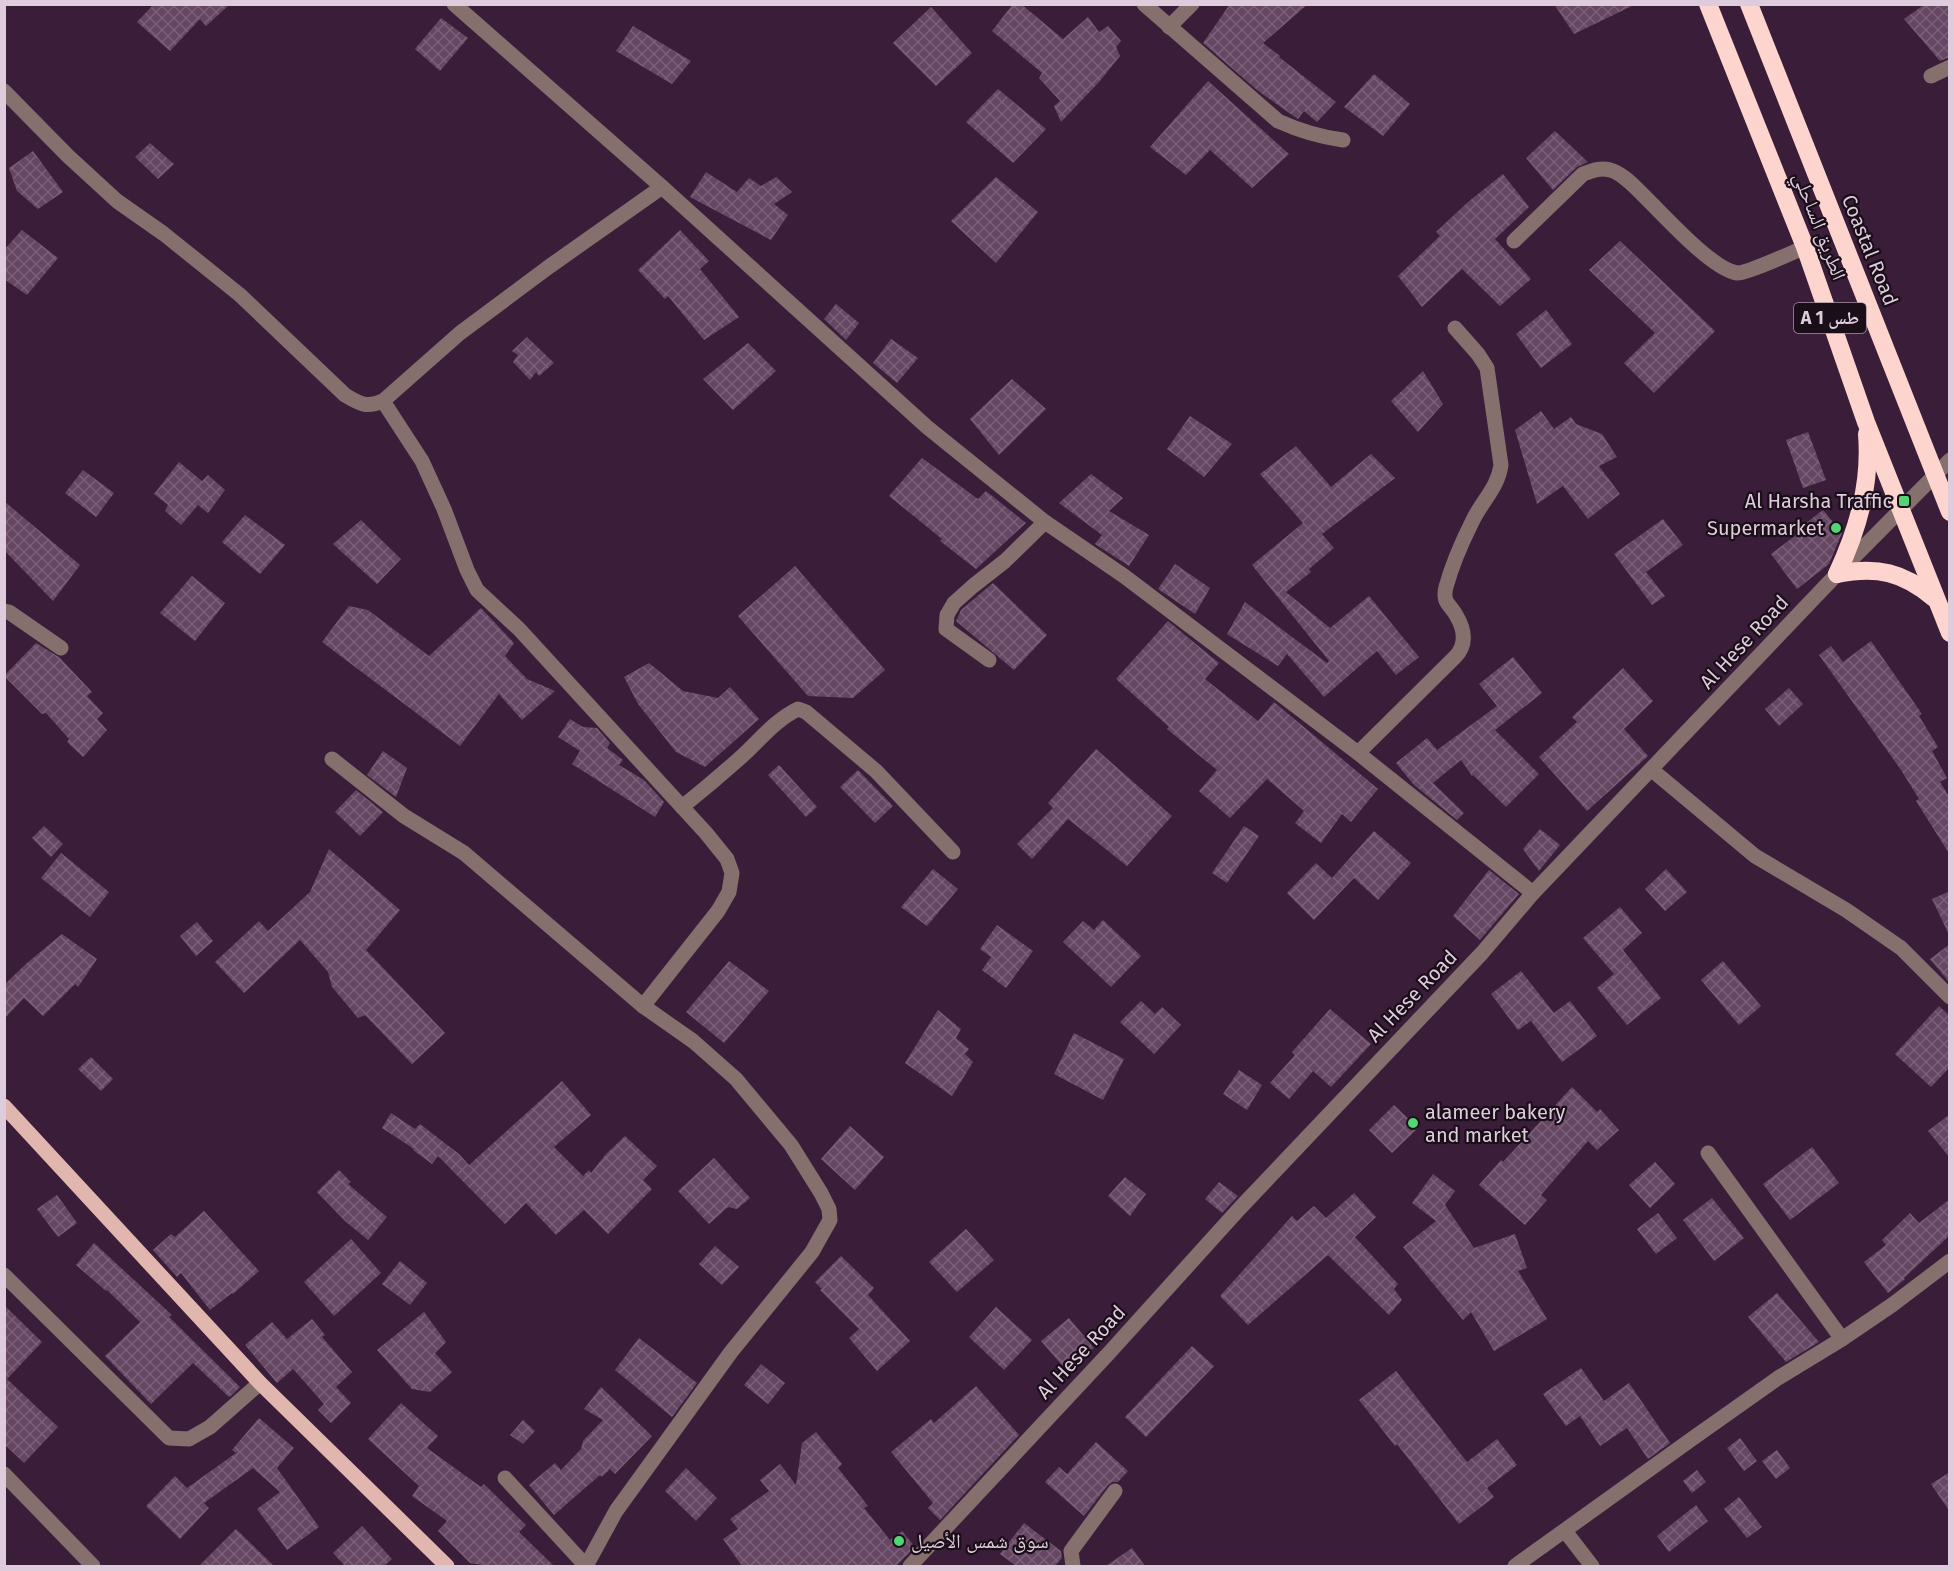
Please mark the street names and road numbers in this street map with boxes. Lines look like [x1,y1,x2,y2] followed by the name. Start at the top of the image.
[1785,169,1852,285] street label: الطريق الساحلي
[1837,191,1903,309] street label: Coastal Road
[1794,303,1866,333] road number: A 1 طس
[1695,590,1793,694] street label: Al Hese Road
[1362,945,1462,1047] street label: Al Hese Road
[1032,1300,1130,1404] street label: Al Hese Road

